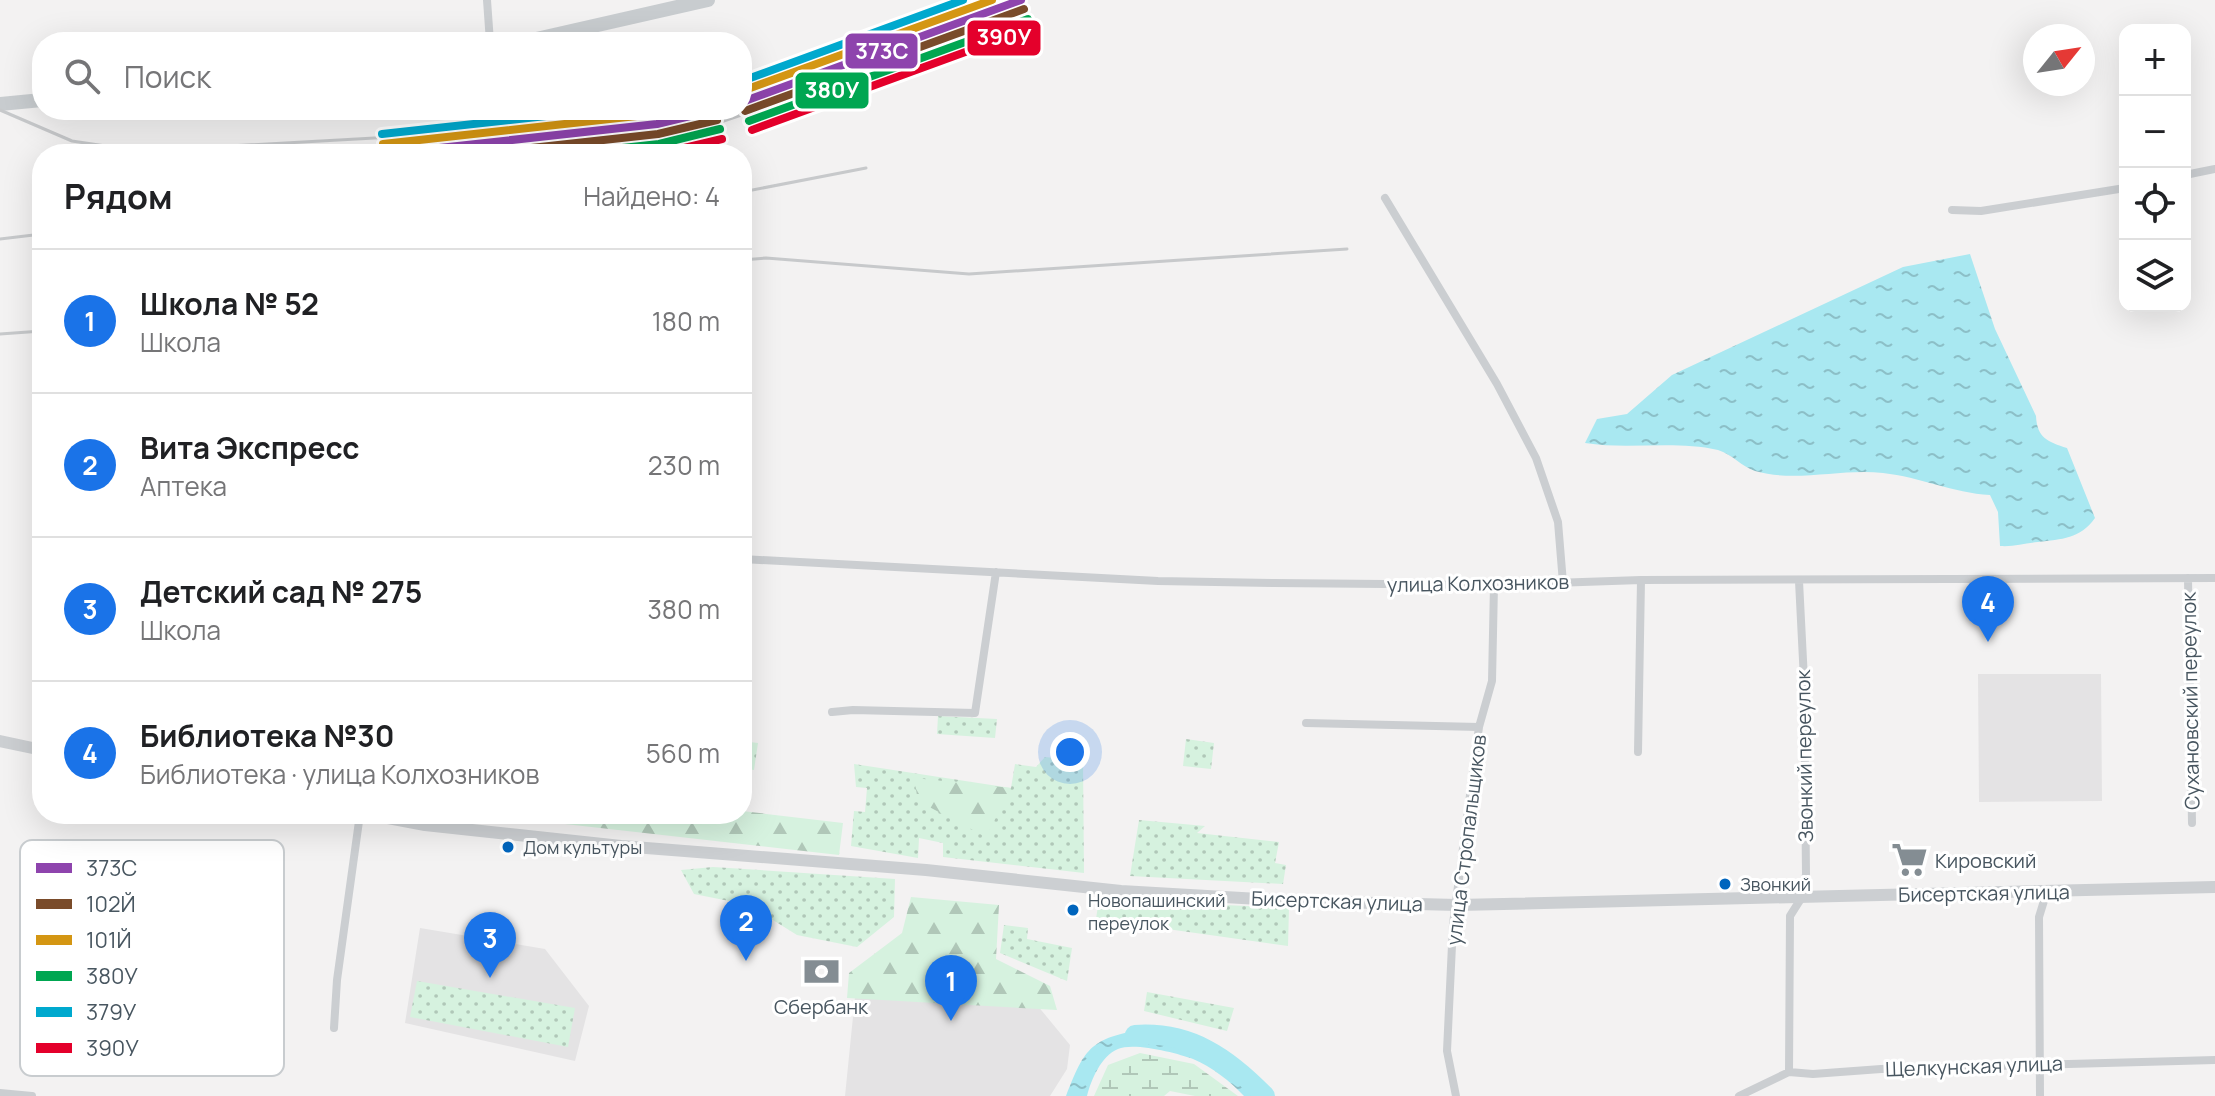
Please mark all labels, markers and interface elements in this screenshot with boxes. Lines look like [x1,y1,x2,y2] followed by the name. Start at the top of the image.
[966,19,1042,57] line badge: 390У
[977,22,1031,52] text: 390У
[2023,24,2095,96] north arrow
[2119,24,2191,312] map controls
[2119,24,2191,96] button: +
[32,32,752,120] search box
[844,32,919,70] line badge: 373C
[855,36,909,66] text: 373C
[60,54,104,98] icon: search
[124,56,211,97] text: Поиск
[794,71,870,110] line badge: 380У
[805,75,859,105] text: 380У
[2119,96,2191,168] button: −
[2119,168,2191,240] button: locate
[64,173,173,219] text: Рядом
[583,178,720,214] text: Найдено: 4
[2119,240,2191,312] button: layers
[140,283,319,324] text: Школа № 52
[84,303,96,339] text: 1
[652,303,720,339] text: 180 m
[140,324,221,360] text: Школа
[140,427,360,468] text: Вита Экспресс
[82,447,98,483] text: 2
[648,447,720,483] text: 230 m
[140,468,227,504] text: Аптека
[1387,568,1570,598] street label: улица Колхозников
[140,571,422,612] text: Детский сад № 275
[1962,576,2014,642] pin: 4
[82,591,98,627] text: 3
[647,591,720,627] text: 380 m
[2175,591,2205,810] street label: Сухановский переулок
[140,612,221,648] text: Школа
[1789,668,1819,843] street label: Звонкий переулок
[140,715,395,756] text: Библиотека №30
[1050,732,1090,772] your location
[1440,733,1492,947] street label: улица Стропальщиков
[82,735,98,771] text: 4
[646,735,720,771] text: 560 m
[140,756,539,792] text: Библиотека · улица Колхозников
[523,835,642,859] place label: Дом культуры
[500,839,516,855] marker: Дом культуры
[20,840,284,1076] legend
[1890,841,1928,879] supermarket icon: Кировский
[1935,847,2036,874] place label: Кировский
[86,853,137,883] text: 373C
[1740,872,1811,896] place label: Звонкий
[1717,876,1733,892] marker: Звонкий
[1898,878,2070,908] street label: Бисертская улица
[1251,885,1423,917] street label: Бисертская улица
[1088,888,1225,935] place label: Новопашинский переулок
[86,889,136,919] text: 102Й
[720,895,772,961] pin: 2
[1065,902,1081,918] marker: Новопашинский переулок
[464,912,516,978] pin: 3
[86,925,132,955] text: 101Й
[802,952,840,990] bank icon: Сбербанк
[925,955,977,1021] pin: 1
[86,961,138,991] text: 380У
[774,993,869,1020] place label: Сбербанк
[86,997,137,1027] text: 379У
[86,1033,139,1063] text: 390У
[1885,1049,2063,1083] street label: Щелкунская улица

